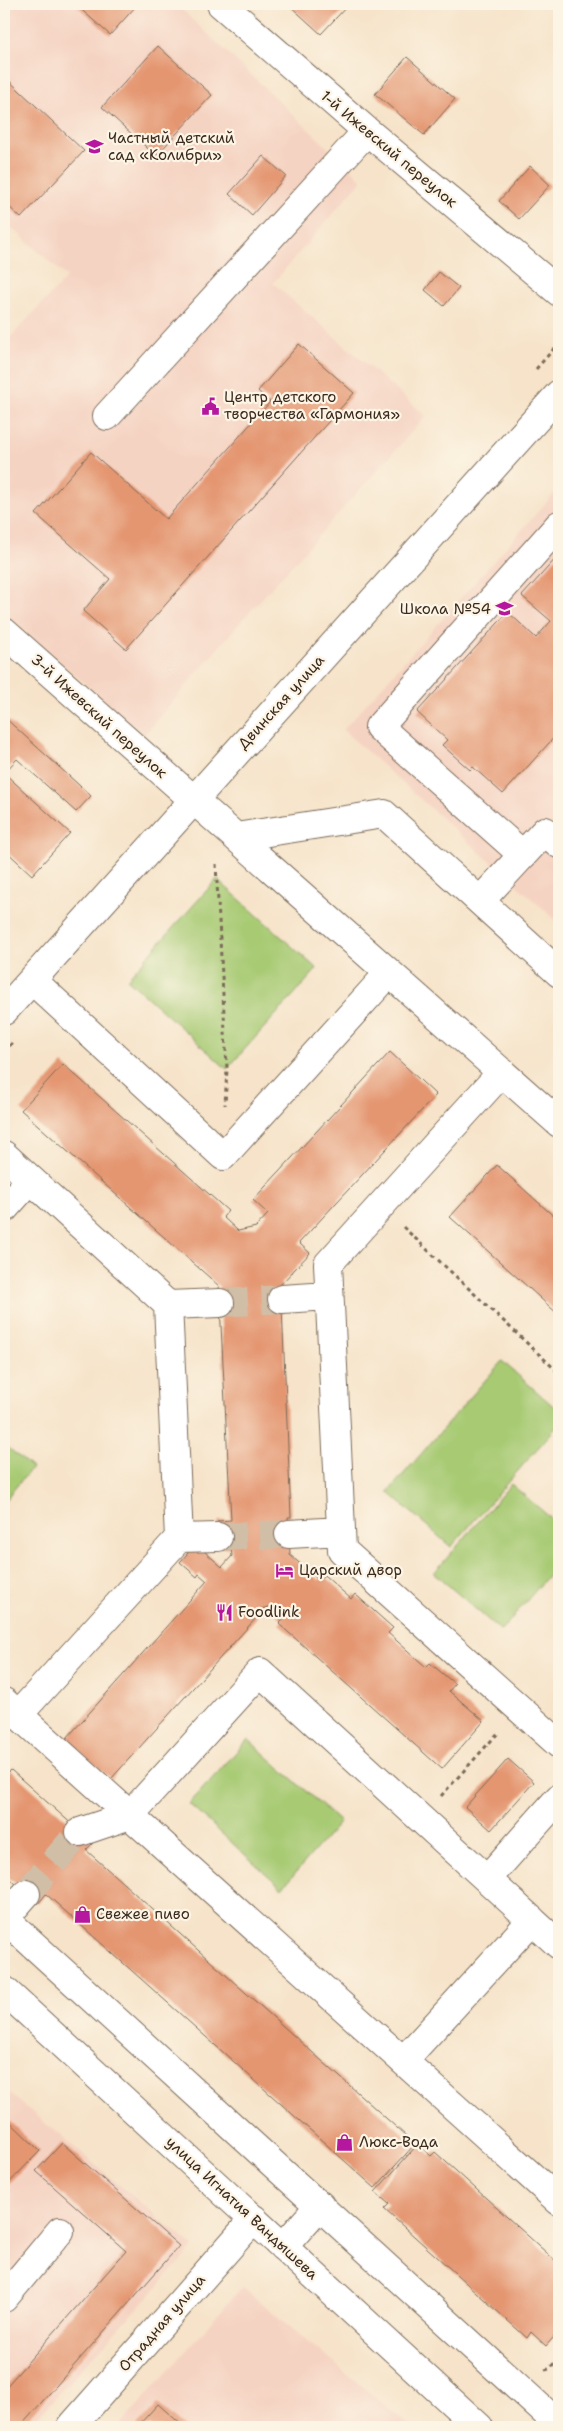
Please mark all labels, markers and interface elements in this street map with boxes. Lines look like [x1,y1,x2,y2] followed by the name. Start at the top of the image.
[317,86,461,212] street label: 1-й Ижевский переулок
[108,128,235,165] place label: Частный детский сад «Колибри»
[84,137,104,157] school or university icon: Частный детский сад «Колибри»
[224,387,400,424] place label: Центр детского творчества «Гармония»
[200,396,220,416] public building icon: Центр детского творчества «Гармония»
[400,599,491,619] place label: Школа №54
[495,599,515,619] school or university icon: Школа №54
[27,649,171,783] street label: 3-й Ижевский переулок
[233,650,329,754] street label: Двинская улица
[275,1560,295,1580] hotel icon: Царский двор
[299,1560,402,1580] place label: Царский двор
[214,1602,234,1622] restaurant icon: Foodlink
[238,1602,300,1622] place label: Foodlink
[72,1904,92,1924] shop icon: Свежее пиво
[96,1904,190,1924] place label: Свежее пиво
[162,2132,323,2284] street label: улица Игнатия Вандышева
[335,2132,355,2152] shop icon: Люкс-Вода
[359,2132,439,2152] place label: Люкс-Вода
[114,2270,210,2376] street label: Отрадная улица

